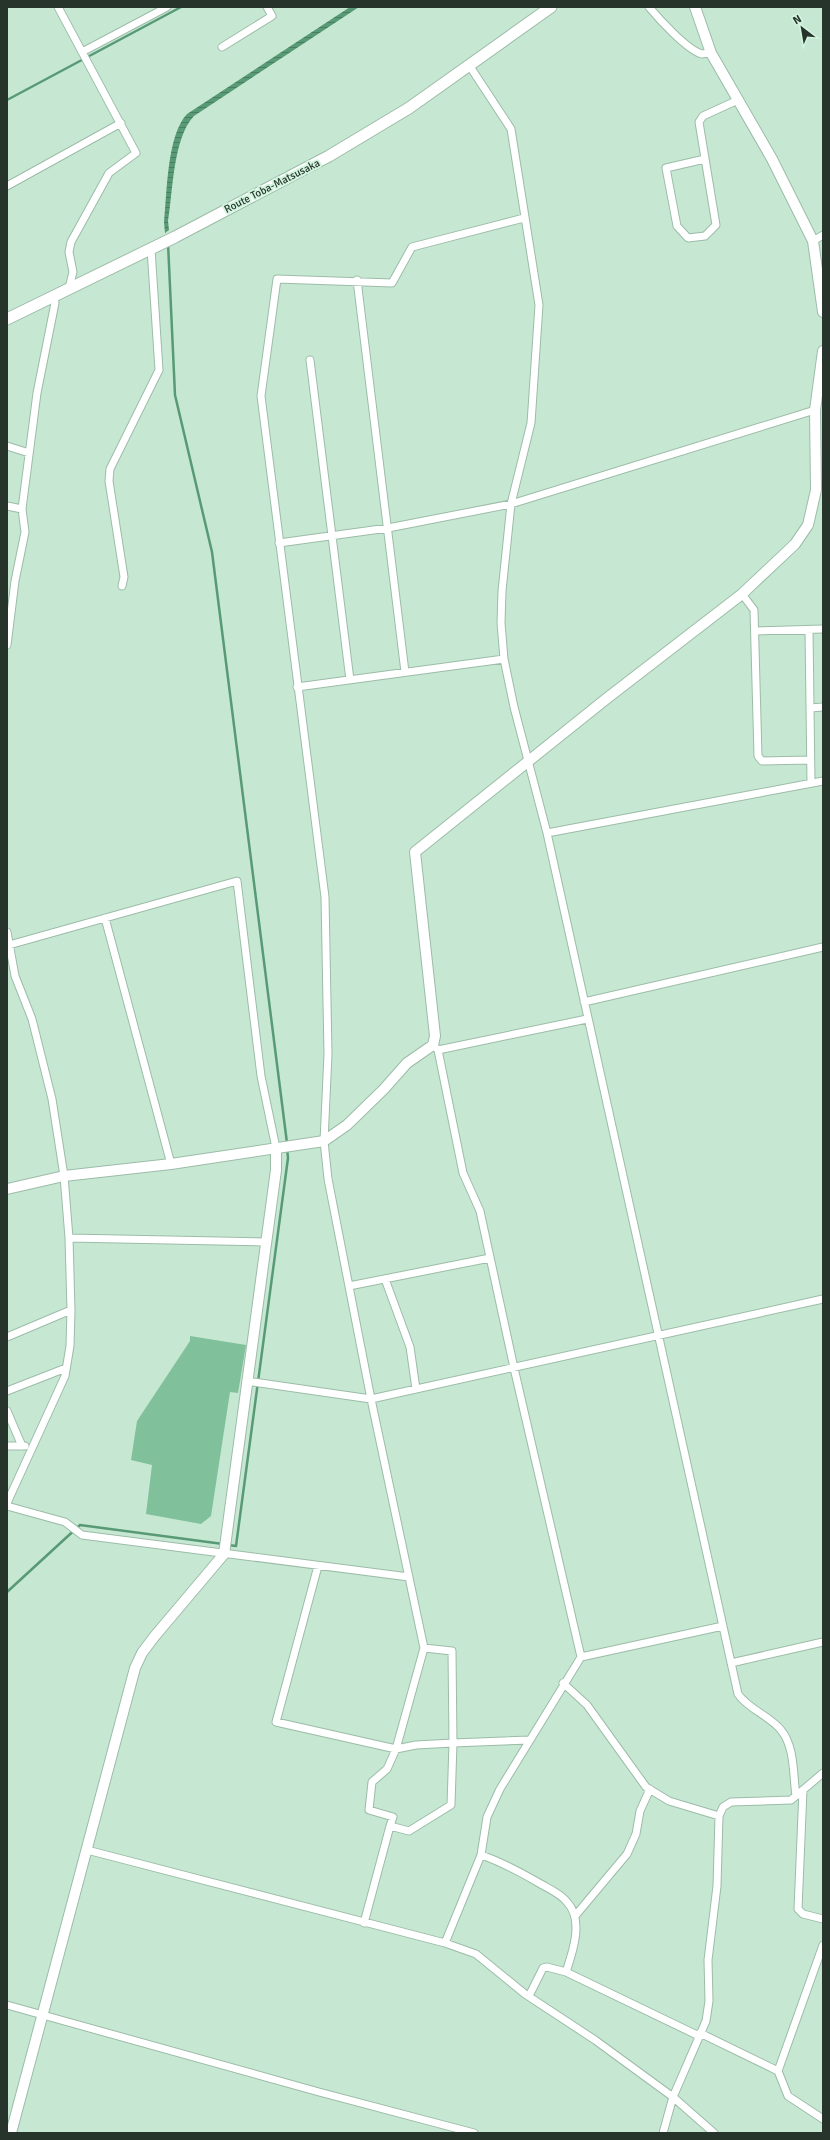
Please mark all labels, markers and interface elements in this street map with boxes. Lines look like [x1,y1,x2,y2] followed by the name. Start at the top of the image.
[782,8,822,48] north arrow
[790,12,804,27] text: N
[222,156,322,216] street label: Route Toba-Matsusaka

